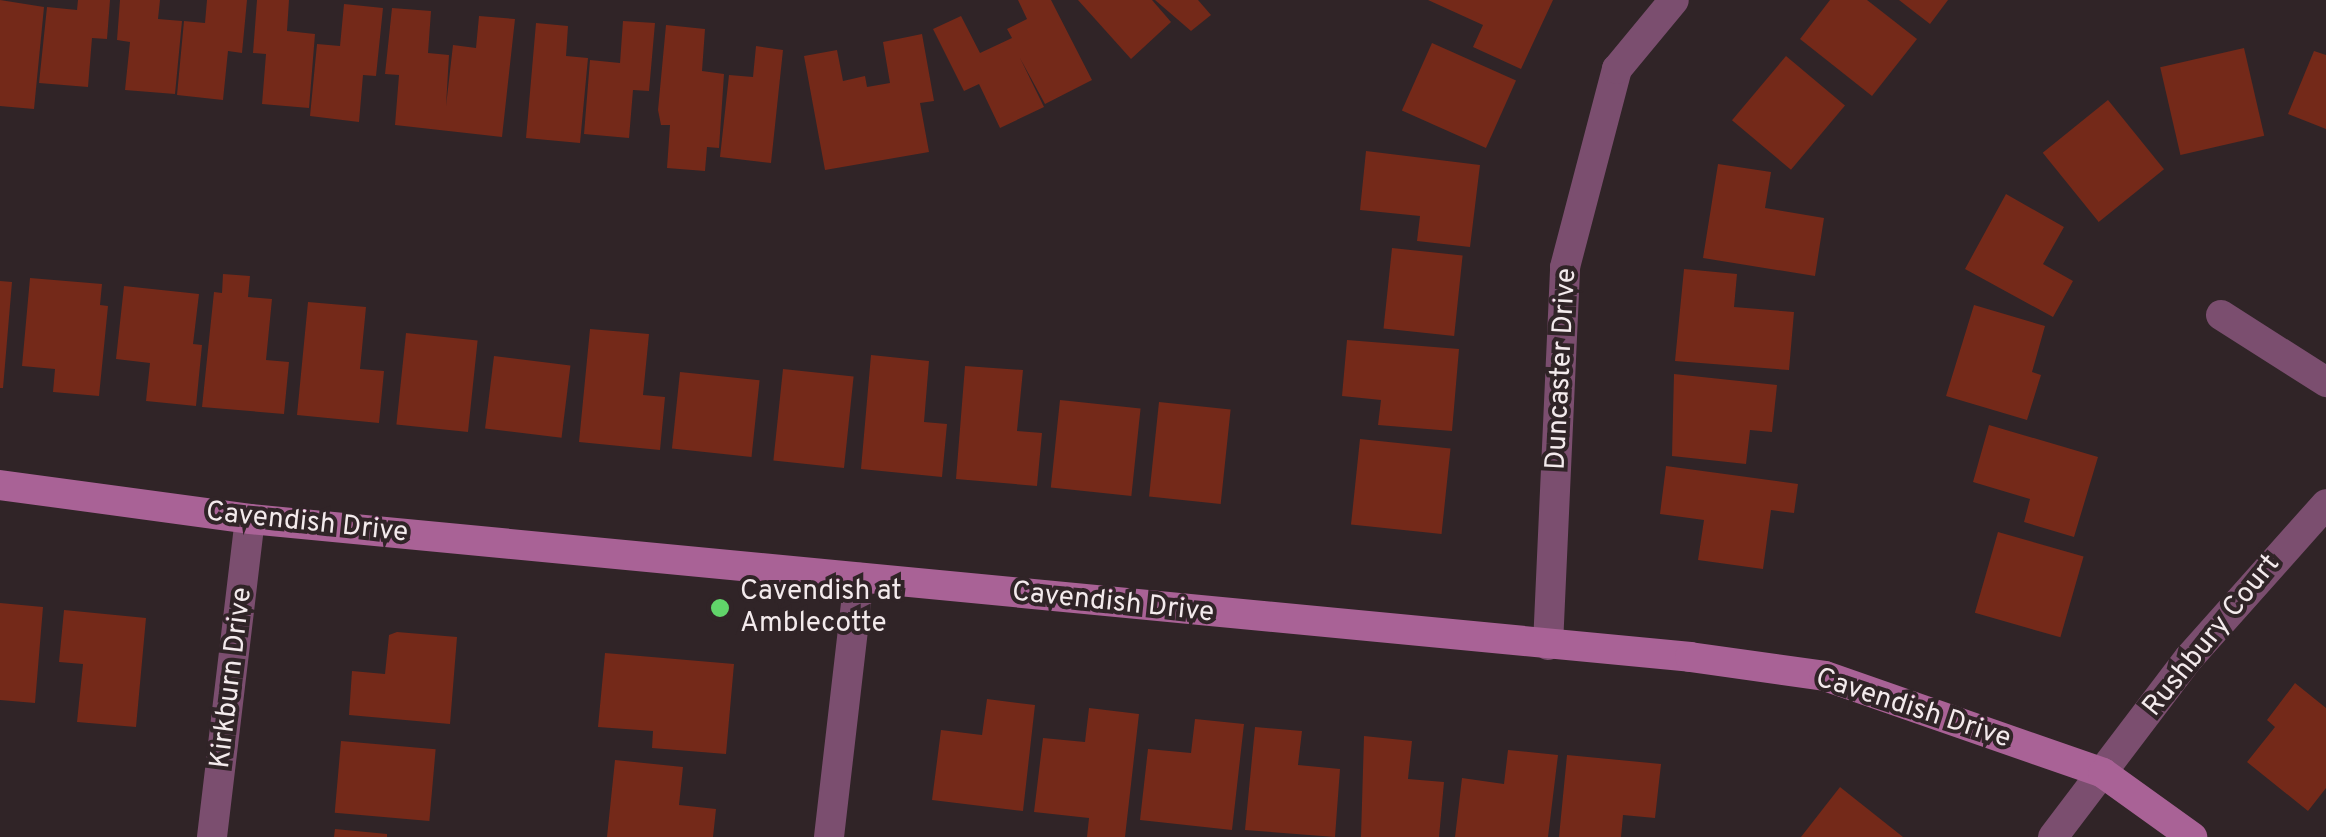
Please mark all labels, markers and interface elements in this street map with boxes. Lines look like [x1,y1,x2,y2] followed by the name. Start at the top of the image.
[1540,267,1584,471] street label: Duncaster Drive
[204,496,410,550] street label: Cavendish Drive
[2136,548,2288,724] street label: Rushbury Court
[740,575,902,641] place label: Cavendish at Amblecotte
[1010,576,1216,630] street label: Cavendish Drive
[204,585,260,771] street label: Kirkburn Drive
[709,597,731,619] marker: Cavendish at Amblecotte
[1811,662,2015,756] street label: Cavendish Drive

